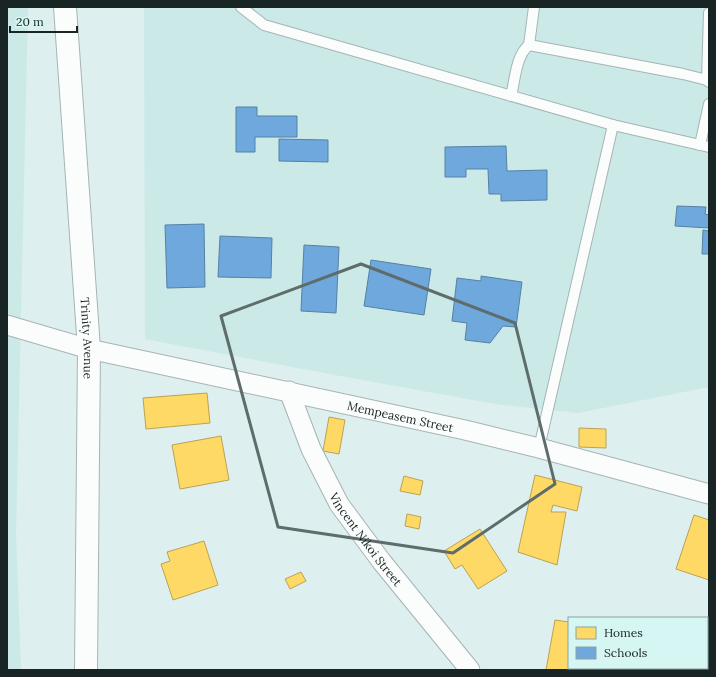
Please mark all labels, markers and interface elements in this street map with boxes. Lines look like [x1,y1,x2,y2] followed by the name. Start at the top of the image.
[10,8,77,34] scale bar
[16,14,44,29] text: 20 m
[78,297,97,380] street label: Trinity Avenue
[346,397,455,435] street label: Mempeasem Street
[326,489,406,589] street label: Vincent Nikoi Street
[568,617,708,669] legend
[604,625,643,640] text: Homes
[604,645,648,660] text: Schools

